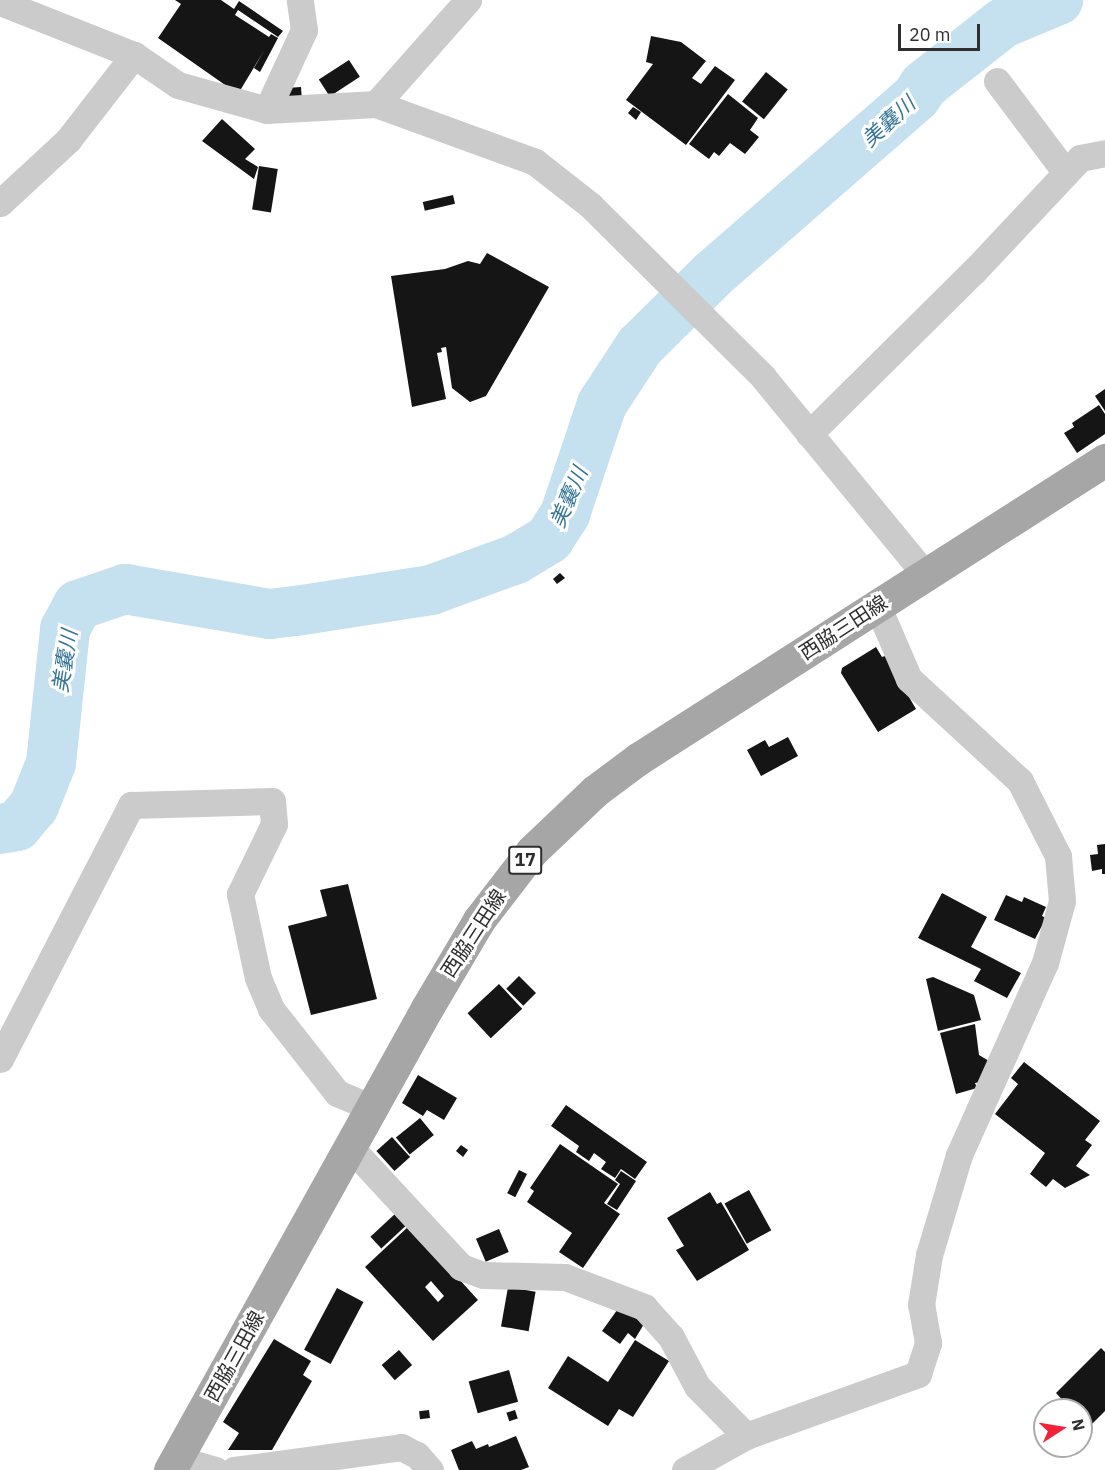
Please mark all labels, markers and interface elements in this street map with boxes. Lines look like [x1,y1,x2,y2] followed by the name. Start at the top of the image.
[901,12,984,50] scale bar
[909,23,951,46] text: 20 m
[856,91,920,151] water label: 美嚢川
[544,463,592,531] water label: 美嚢川
[795,590,891,664] street label: 西脇三田線
[47,628,81,694] water label: 美嚢川
[507,845,543,875] road number: 17
[436,885,510,981] street label: 西脇三田線
[199,1306,269,1406] street label: 西脇三田線
[1033,1398,1093,1458] north arrow
[1068,1417,1090,1432] text: N

